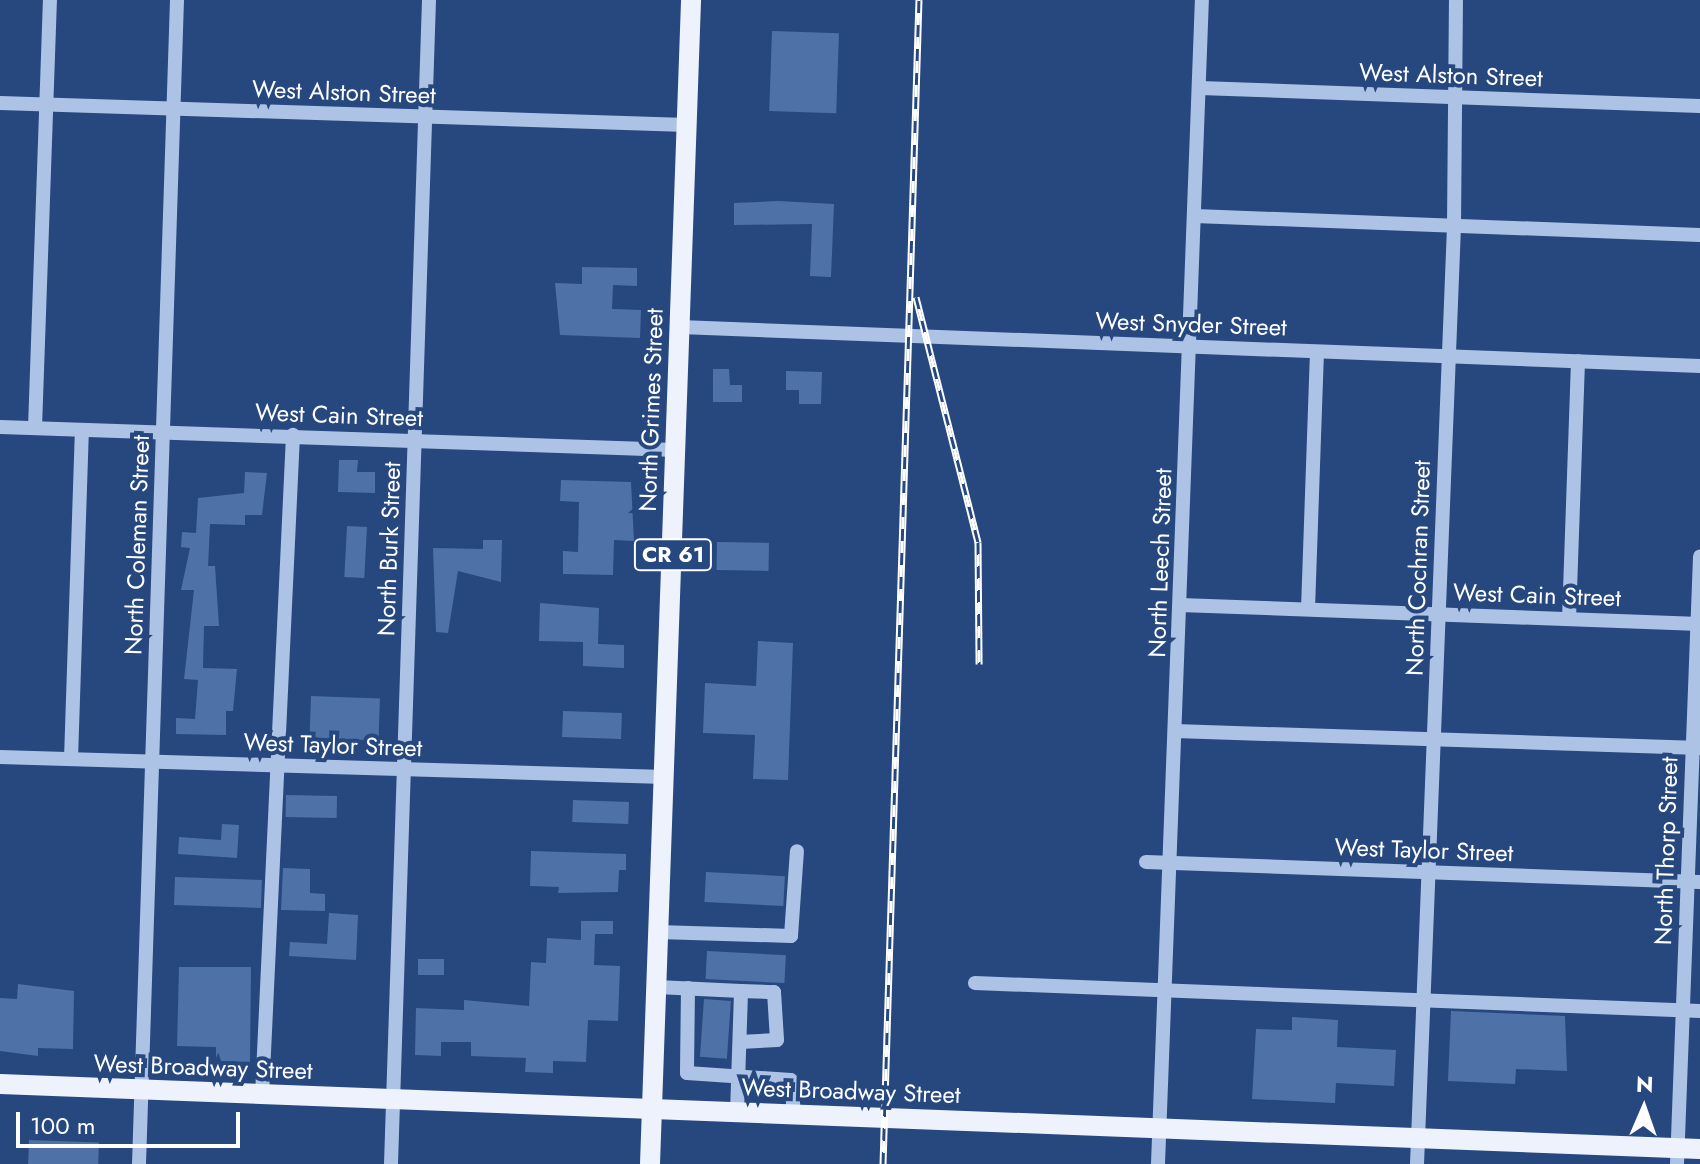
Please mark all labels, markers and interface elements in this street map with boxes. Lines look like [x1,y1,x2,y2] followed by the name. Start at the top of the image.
[1359,57,1543,93] street label: West Alston Street
[252,74,436,110] street label: West Alston Street
[1095,306,1287,342] street label: West Snyder Street
[633,308,669,512] street label: North Grimes Street
[254,398,424,432] street label: West Cain Street
[119,434,155,656] street label: North Coleman Street
[1400,460,1436,676] street label: North Cochran Street
[372,461,406,637] street label: North Burk Street
[1142,468,1178,658] street label: North Leech Street
[633,537,713,573] road number: CR 61
[1452,578,1622,612] street label: West Cain Street
[243,727,423,763] street label: West Taylor Street
[1648,756,1684,946] street label: North Thorp Street
[1334,832,1514,868] street label: West Taylor Street
[93,1049,313,1085] street label: West Broadway Street
[1604,1068,1684,1148] north arrow
[1636,1068,1654,1100] text: N
[741,1073,961,1109] street label: West Broadway Street
[20,1096,244,1146] scale bar
[30,1108,96,1143] text: 100 m

